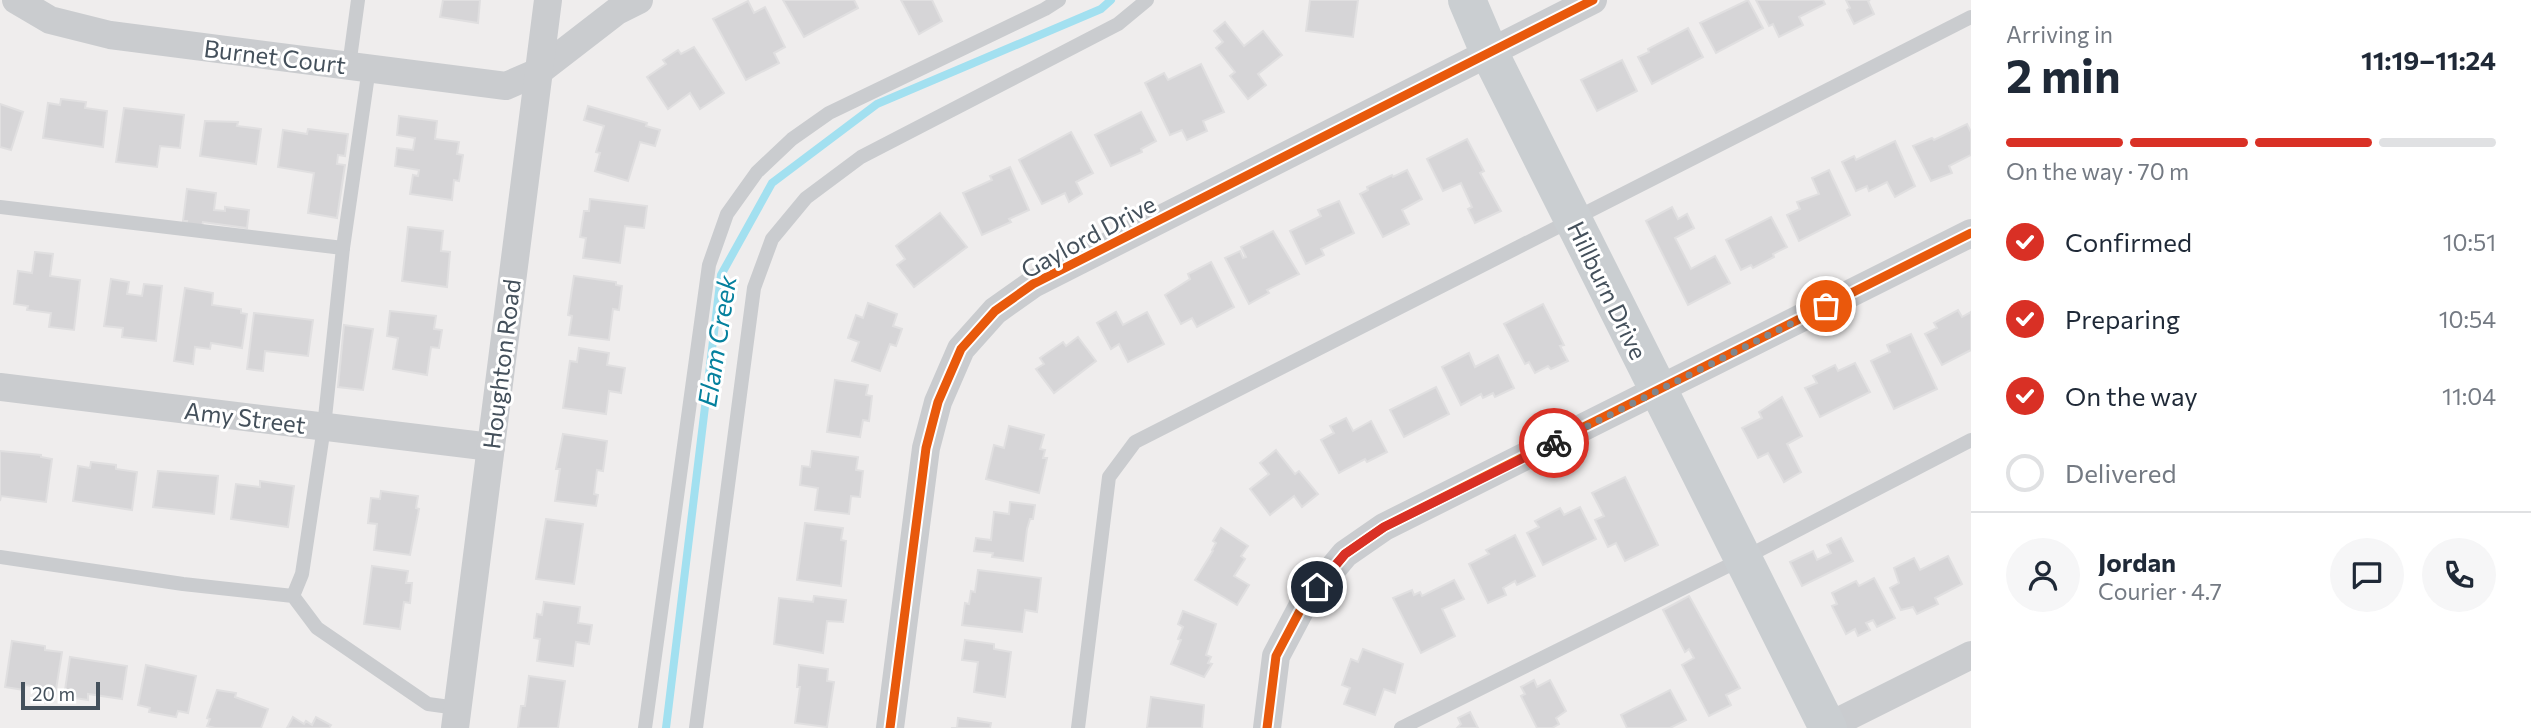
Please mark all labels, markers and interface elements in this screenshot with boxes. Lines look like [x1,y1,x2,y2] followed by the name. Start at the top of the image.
[2006,20,2113,48] text: Arriving in
[202,33,348,79] street label: Burnet Court
[2361,44,2496,75] text: 11:19–11:24
[2006,46,2121,102] text: 2 min
[2006,157,2189,185] text: On the way · 70 m
[1016,188,1160,284] street label: Gaylord Drive
[1562,216,1654,364] street label: Hillburn Drive
[2006,223,2044,261] icon: check
[2065,226,2192,257] text: Confirmed
[2443,228,2496,256] text: 10:51
[690,272,742,409] water label: Elam Creek
[1796,276,1856,336] pin
[476,277,526,451] street label: Houghton Road
[1807,287,1845,325] icon: bag
[2006,300,2044,338] icon: check
[2065,303,2180,334] text: Preparing
[2439,305,2496,333] text: 10:54
[2006,377,2044,415] icon: check
[2065,380,2198,411] text: On the way
[2442,382,2496,410] text: 11:04
[183,395,308,439] street label: Amy Street
[1519,408,1589,478] courier
[1535,424,1573,462] icon: bike
[2065,457,2176,488] text: Delivered
[2006,538,2080,612] button: person
[2330,538,2404,612] button: chat
[2422,538,2496,612] button: phone
[2098,546,2176,577] text: Jordan
[1287,557,1347,617] pin
[1298,568,1336,606] icon: home
[2098,577,2222,605] text: Courier · 4.7
[21,679,100,711] scale bar
[32,682,75,705] text: 20 m

